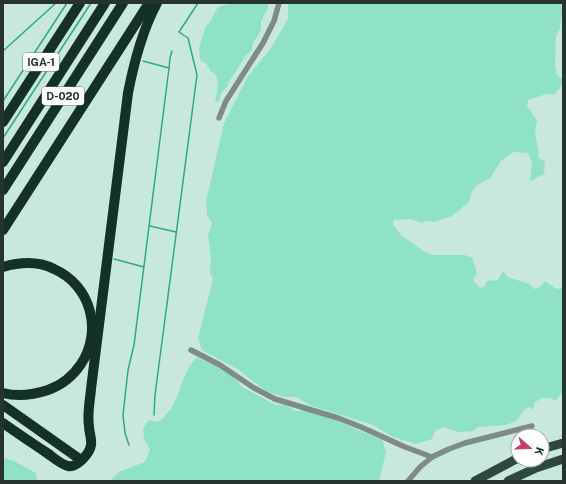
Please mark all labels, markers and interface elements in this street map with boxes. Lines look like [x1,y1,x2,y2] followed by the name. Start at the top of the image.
[23,53,59,71] road number: IGA-1
[42,87,84,105] road number: D-020
[510,428,550,468] north arrow
[532,446,546,457] text: K

